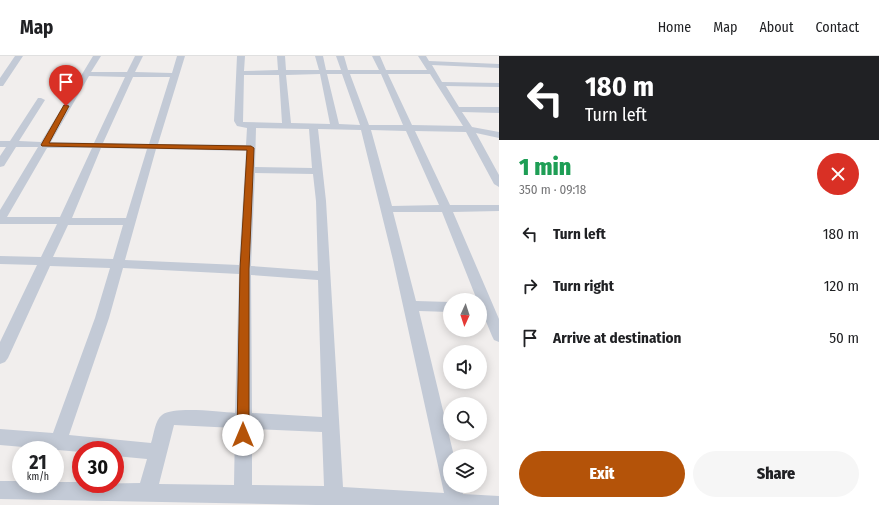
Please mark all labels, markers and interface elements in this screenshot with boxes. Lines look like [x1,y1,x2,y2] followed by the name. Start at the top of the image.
[20,16,53,39] text: Map
[658,19,691,36] text: Home
[713,19,737,36] text: Map
[759,19,794,36] text: About
[816,19,859,36] text: Contact
[49,65,83,106] pin
[585,70,654,103] text: 180 m
[55,71,77,93] icon: arrive
[519,72,571,124] icon: left
[585,104,647,126] text: Turn left
[519,153,571,181] text: 1 min
[817,153,859,195] button: close
[519,182,586,197] text: 350 m · 09:18
[519,223,541,245] icon: left
[553,225,606,243] text: Turn left
[823,225,859,243] text: 180 m
[519,275,541,297] icon: right
[553,277,614,295] text: Turn right
[824,277,859,295] text: 120 m
[443,293,487,337] north arrow
[443,293,487,493] map controls
[519,327,541,349] icon: arrive
[553,329,681,347] text: Arrive at destination
[829,329,859,347] text: 50 m
[443,345,487,389] button: sound
[443,397,487,441] button: search
[222,414,264,456] position arrow
[72,441,124,493] speed limit sign: 30
[443,449,487,493] button: layers
[29,450,47,474] text: 21
[519,451,685,497] button: Exit
[693,451,859,497] button: Share
[27,471,49,483] text: km/h

